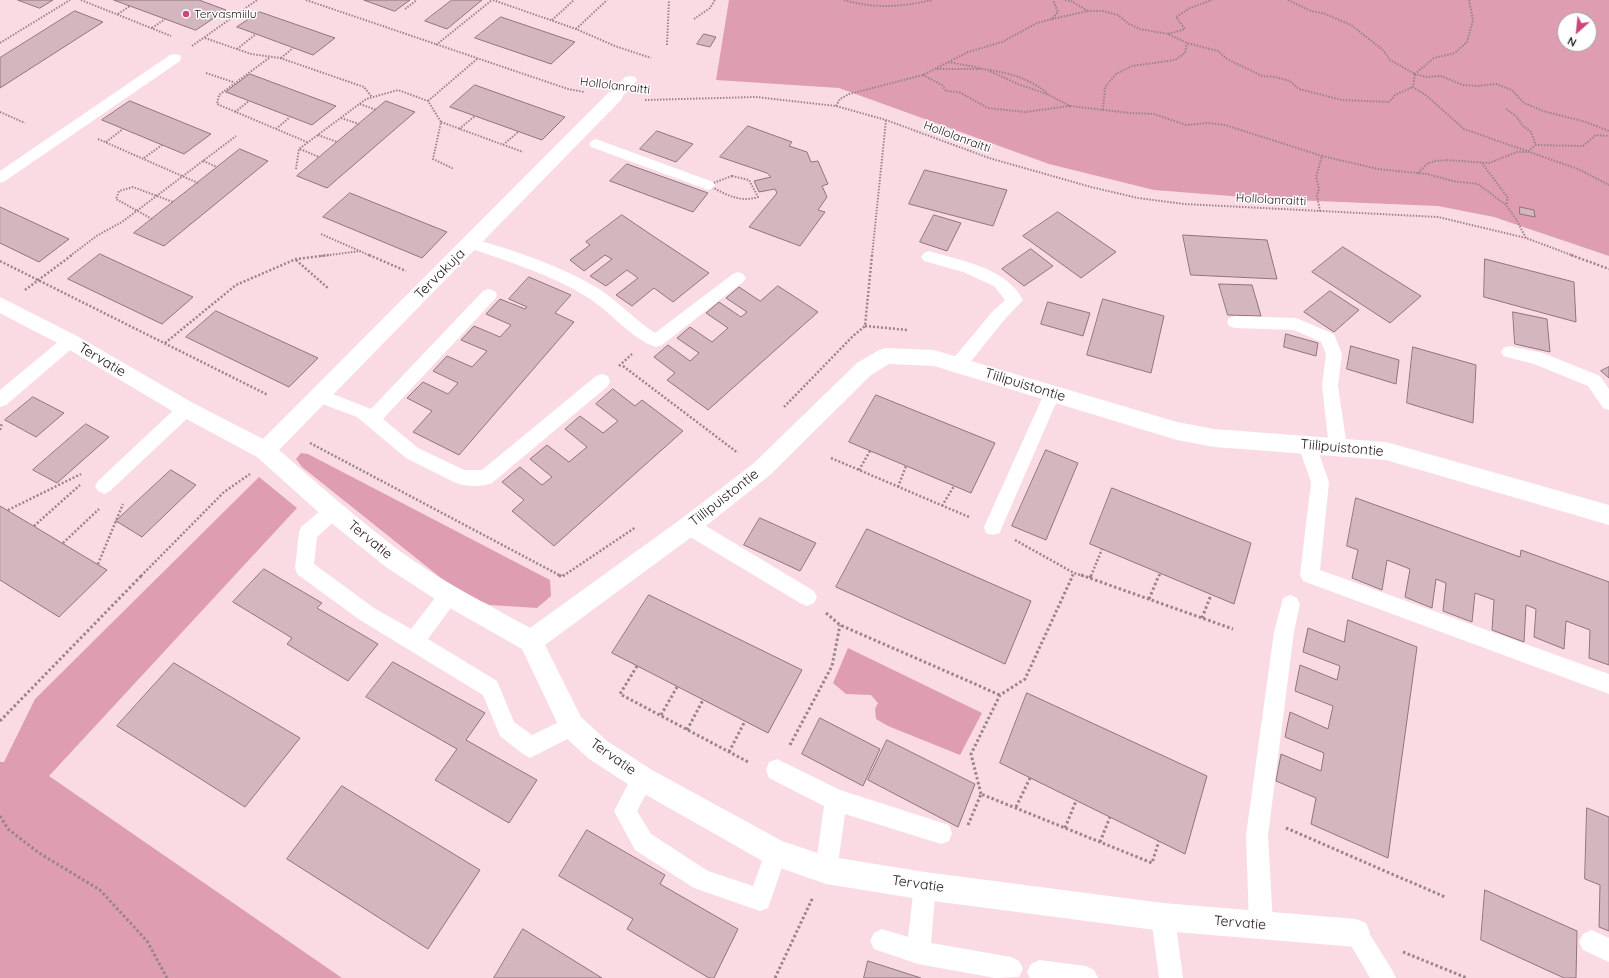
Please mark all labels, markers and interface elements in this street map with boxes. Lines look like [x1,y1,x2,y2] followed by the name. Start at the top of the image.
[194,7,257,21] place label: Tervasmiilu
[181,9,191,19] marker: Tervasmiilu
[1557,12,1597,52] north arrow
[1565,34,1579,50] text: N
[579,75,651,97] street label: Hollolanraitti
[921,118,993,156] street label: Hollolanraitti
[1235,191,1307,209] street label: Hollolanraitti
[411,245,469,303] street label: Tervakuja
[75,339,129,381] street label: Tervatie
[983,365,1067,405] street label: Tiilipuistontie
[1300,436,1384,460] street label: Tiilipuistontie
[686,466,762,530] street label: Tiilipuistontie
[344,517,396,563] street label: Tervatie
[587,735,639,779] street label: Tervatie
[891,872,945,896] street label: Tervatie
[1213,912,1267,934] street label: Tervatie

